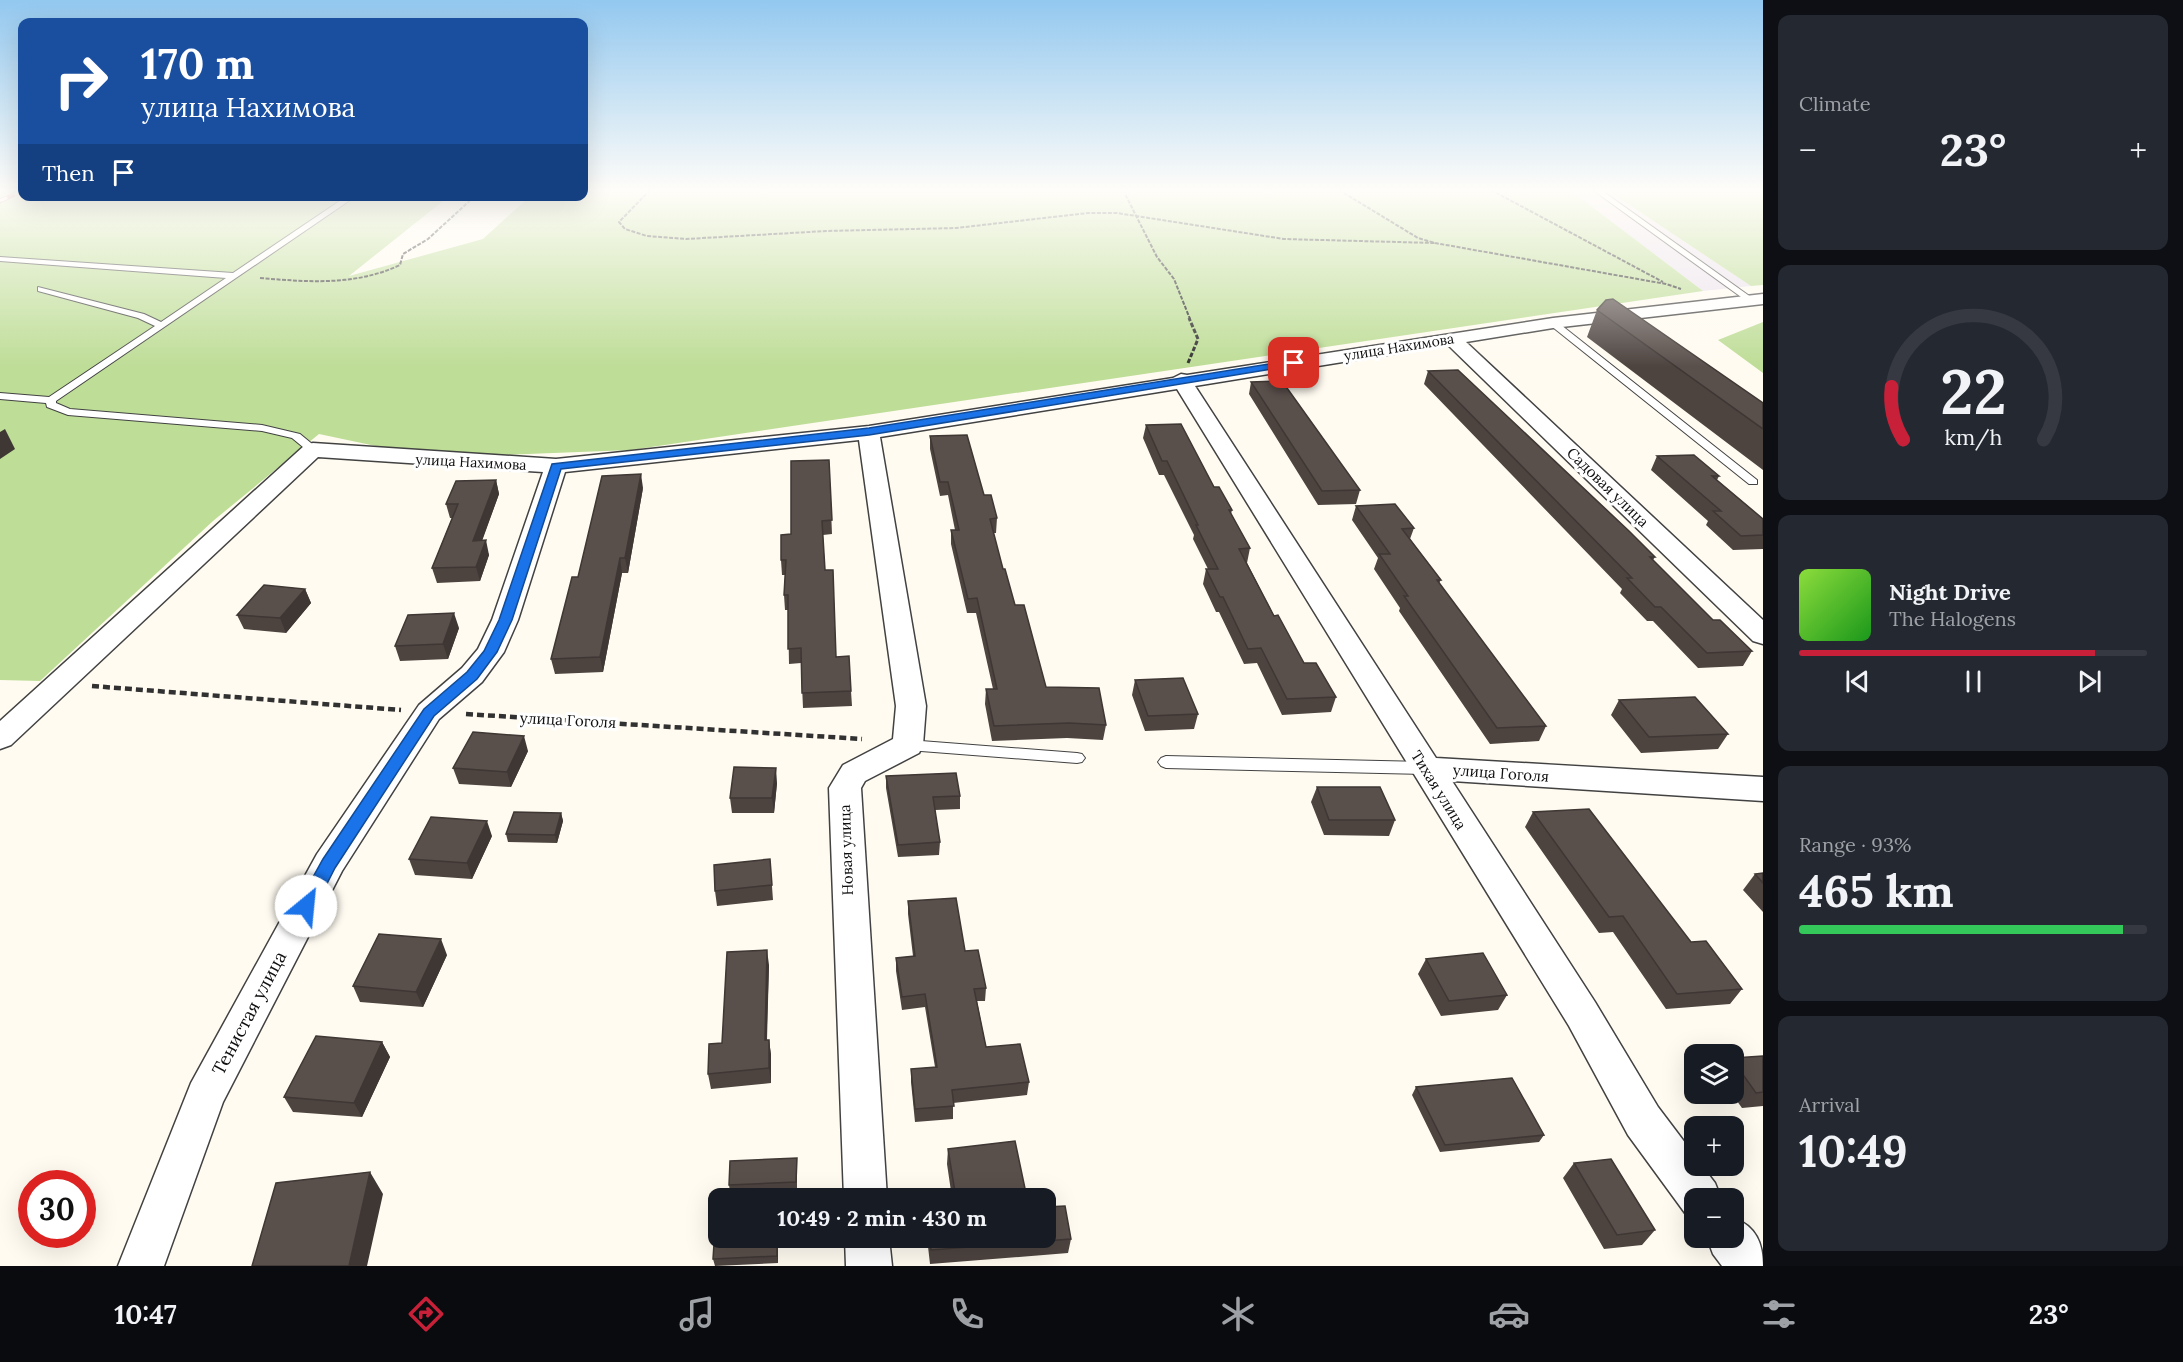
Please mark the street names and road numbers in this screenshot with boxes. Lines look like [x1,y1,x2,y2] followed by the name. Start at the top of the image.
[1343,329,1455,365] street label: улица Нахимова
[1563,443,1653,531] street label: Садовая улица
[415,450,527,474] street label: улица Нахимова
[519,708,617,732] street label: улица Гоголя
[1407,747,1471,833] street label: Тихая улица
[1452,760,1550,786] street label: улица Гоголя
[835,804,857,896] street label: Новая улица
[207,947,291,1079] street label: Тенистая улица

